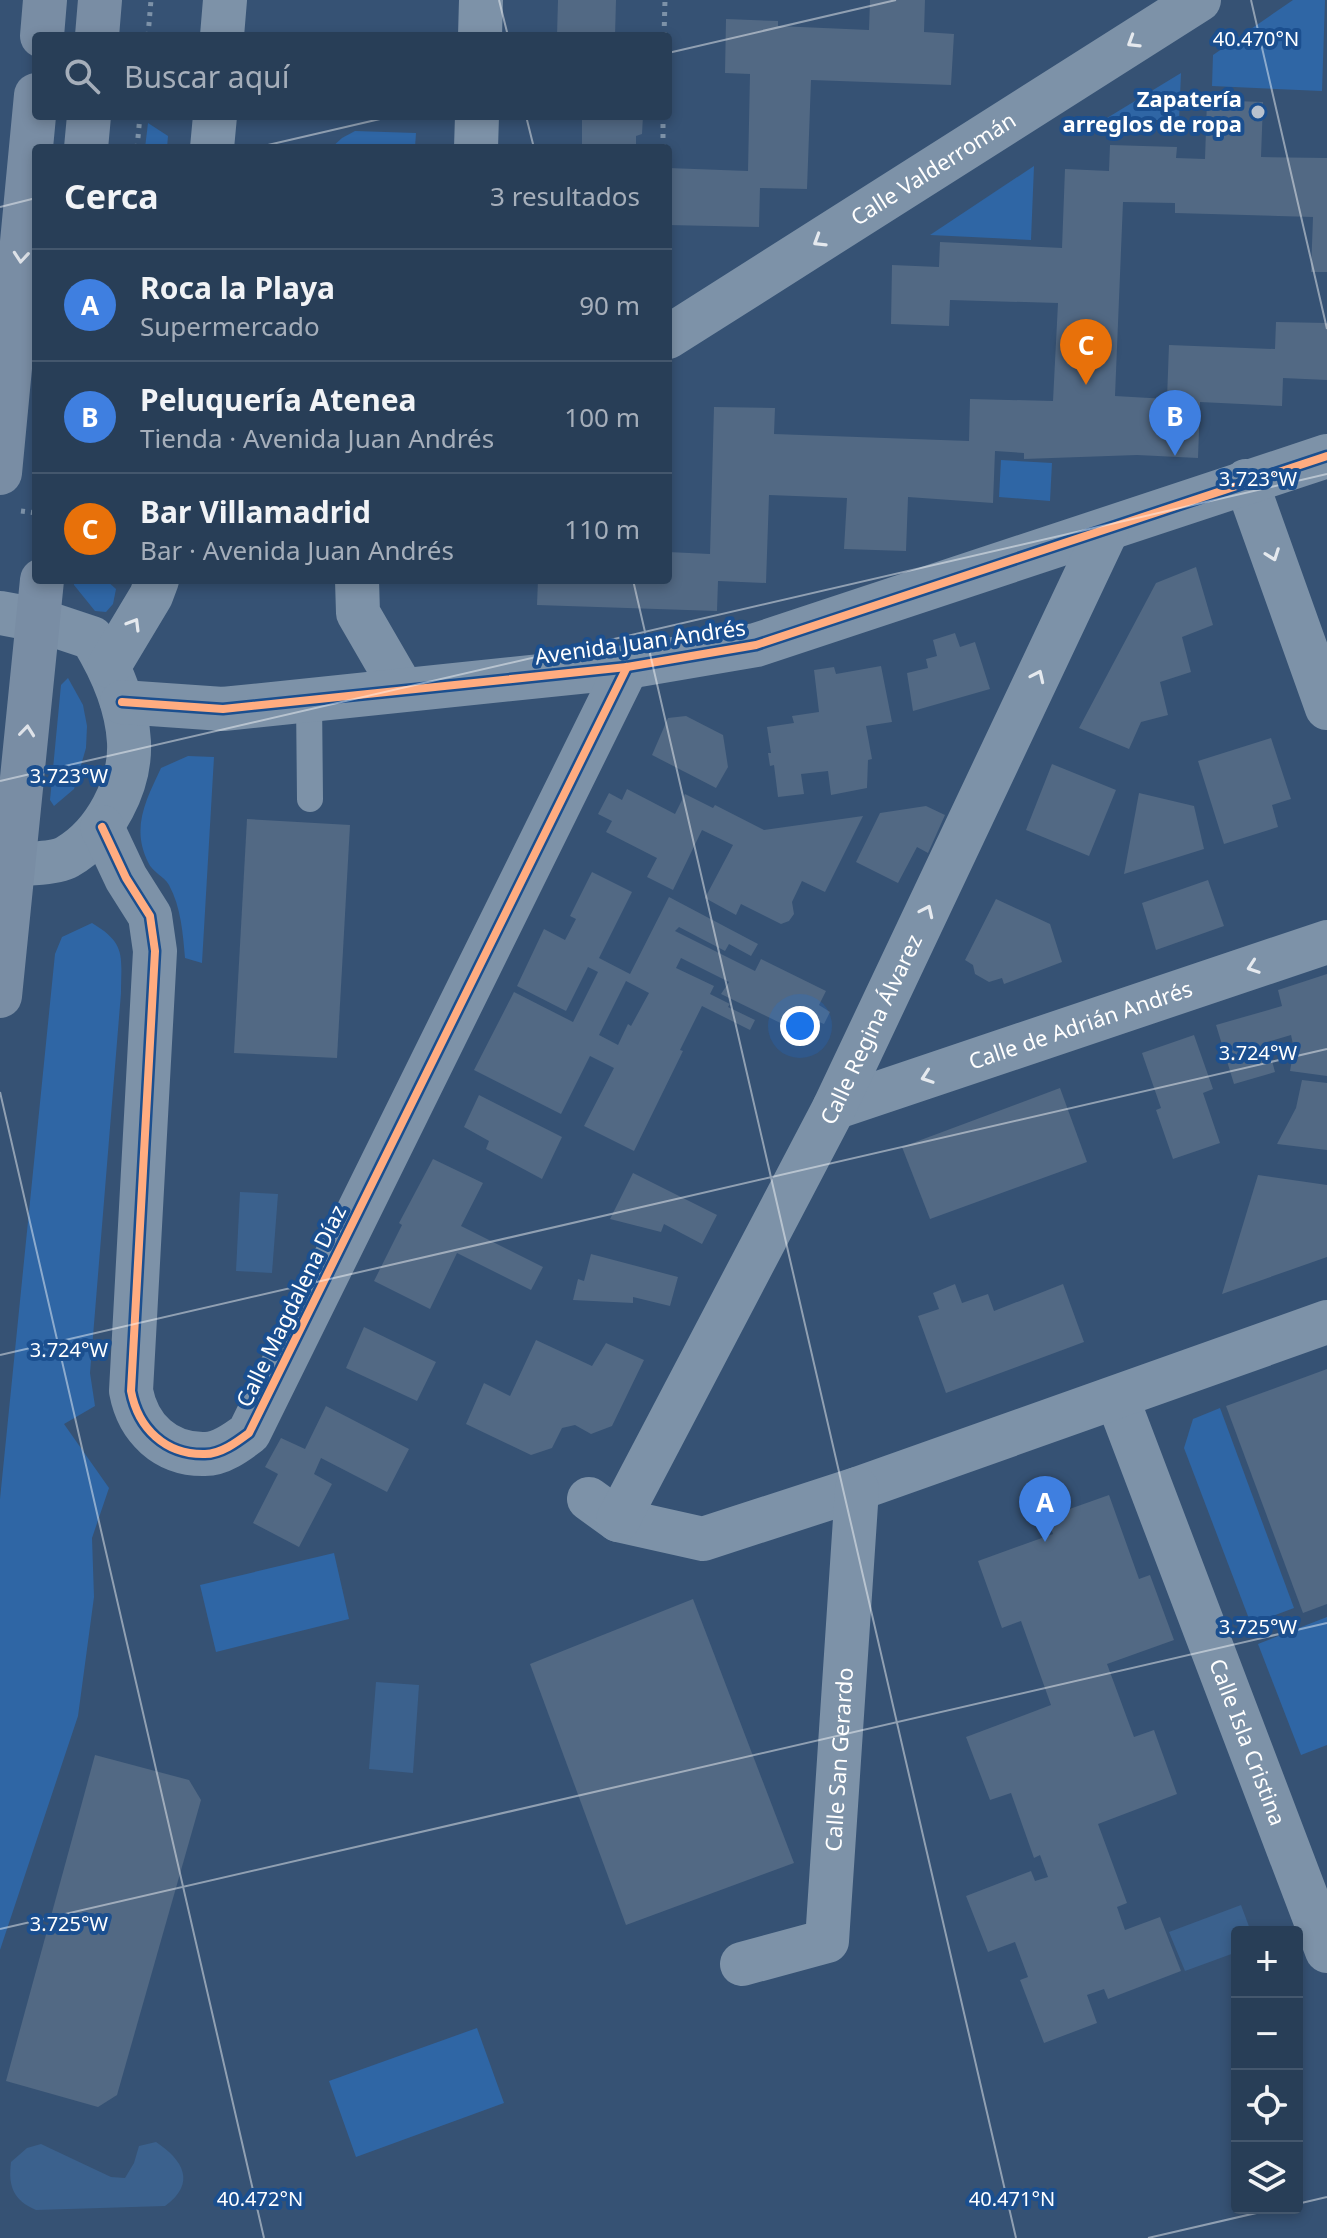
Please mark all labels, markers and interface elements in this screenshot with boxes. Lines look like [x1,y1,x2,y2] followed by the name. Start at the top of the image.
[1213,25,1299,52] text: 40.470°N
[32,32,672,120] search box
[1127,32,1142,47] one-way arrow
[60,54,104,98] icon: search
[124,56,289,97] text: Buscar aquí
[1063,83,1242,138] place label: Zapatería arreglos de ropa
[1249,103,1267,121] marker: Zapatería arreglos de ropa
[844,104,1021,232] street label: Calle Valderromán
[64,173,159,219] text: Cerca
[490,178,640,214] text: 3 resultados
[813,231,828,246] one-way arrow
[12,251,29,264] one-way arrow
[140,267,335,308] text: Roca la Playa
[81,287,99,323] text: A
[579,287,640,323] text: 90 m
[140,308,320,344] text: Supermercado
[1060,319,1112,385] pin: C
[140,379,417,420] text: Peluquería Atenea
[1149,390,1201,456] pin: B
[81,399,99,435] text: B
[564,399,640,435] text: 100 m
[140,420,494,456] text: Tienda · Avenida Juan Andrés
[1219,465,1298,492] text: 3.723°W
[140,491,371,532] text: Bar Villamadrid
[82,511,98,547] text: C
[564,511,640,547] text: 110 m
[140,532,454,568] text: Bar · Avenida Juan Andrés
[1263,547,1279,561] one-way arrow
[533,611,747,671] street label: Avenida Juan Andrés
[124,618,140,633] one-way arrow
[1028,670,1044,684] one-way arrow
[18,724,35,737] one-way arrow
[30,762,109,789] text: 3.723°W
[917,905,933,920] one-way arrow
[812,929,928,1129] street label: Calle Regina Álvarez
[1247,958,1261,974] one-way arrow
[964,972,1196,1076] street label: Calle de Adrián Andrés
[780,1006,820,1046] your location
[1219,1039,1298,1066] text: 3.724°W
[921,1068,935,1084] one-way arrow
[228,1199,352,1412] street label: Calle Magdalena Díaz
[30,1336,109,1363] text: 3.724°W
[1019,1476,1071,1542] pin: A
[1219,1613,1298,1640] text: 3.725°W
[1203,1654,1294,1829] street label: Calle Isla Cristina
[817,1666,859,1852] street label: Calle San Gerardo
[30,1910,109,1937] text: 3.725°W
[1231,1926,1303,2214] map controls
[1231,1926,1303,1998] button: +
[1231,1998,1303,2070] button: −
[1231,2070,1303,2142] button: locate
[1231,2142,1303,2214] button: layers
[217,2185,303,2212] text: 40.472°N
[969,2185,1055,2212] text: 40.471°N

